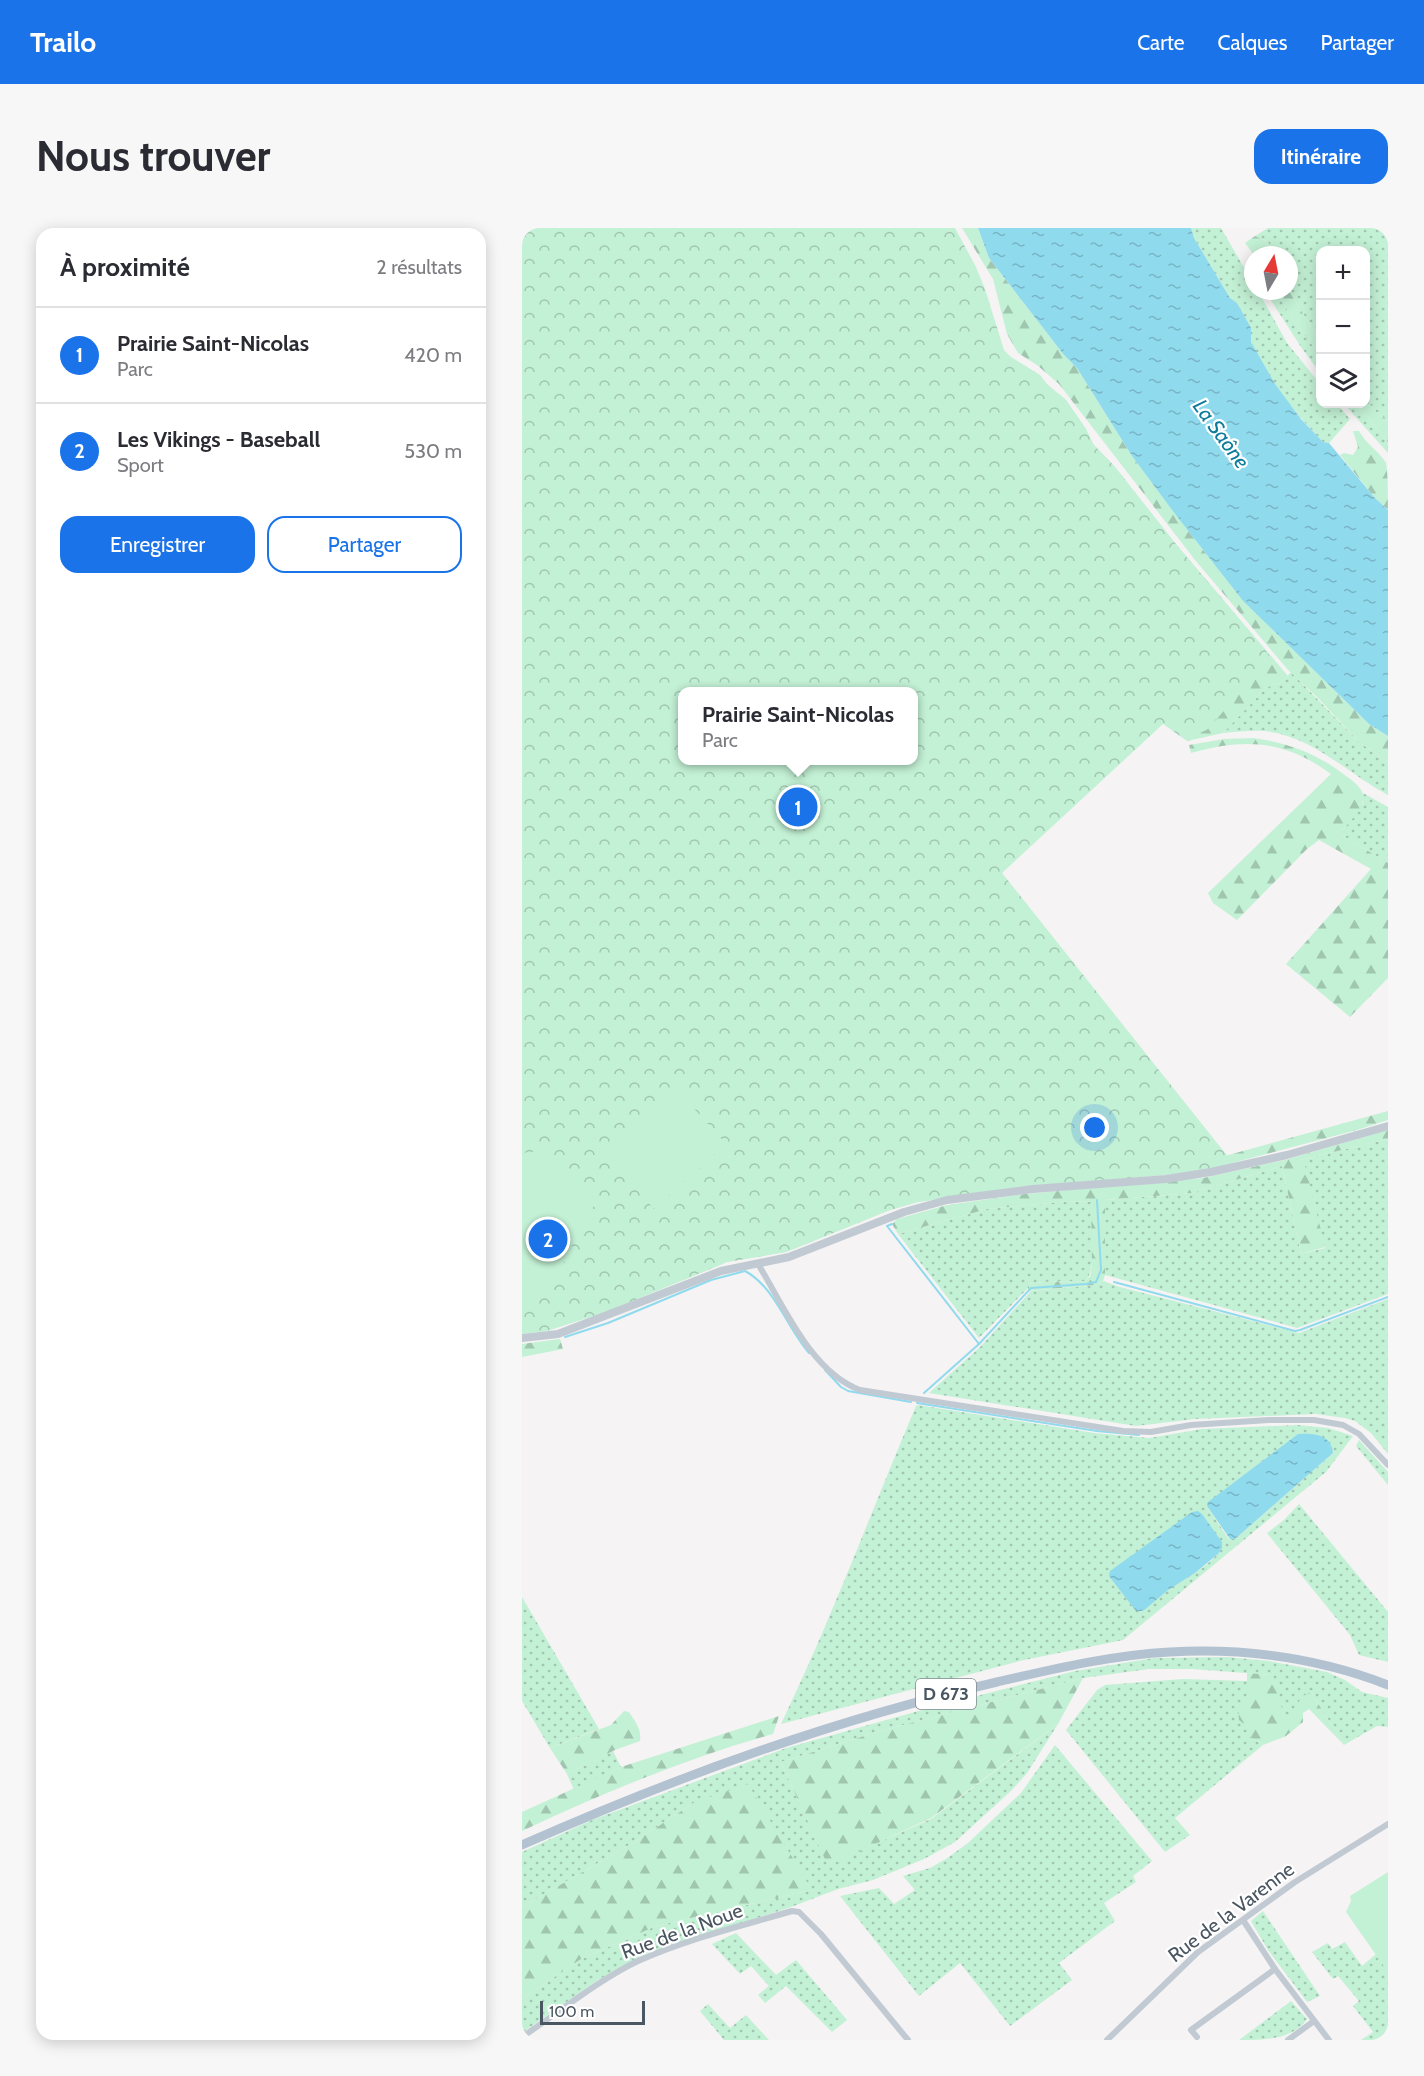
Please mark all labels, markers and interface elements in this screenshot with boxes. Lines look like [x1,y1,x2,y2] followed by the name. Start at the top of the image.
[30,25,96,59] text: Trailo
[1137,30,1185,55] text: Carte
[1218,30,1288,55] text: Calques
[1321,30,1394,55] text: Partager
[1254,129,1388,184] button: Itinéraire
[36,130,270,182] text: Nous trouver
[1244,246,1298,300] north arrow
[1316,246,1370,408] map controls
[1316,246,1370,300] button: +
[60,251,190,283] text: À proximité
[376,255,462,279] text: 2 résultats
[1316,300,1370,354] button: −
[117,330,309,357] text: Prairie Saint-Nicolas
[76,343,83,367] text: 1
[404,343,462,367] text: 420 m
[1316,354,1370,408] button: layers
[117,357,153,381] text: Parc
[1188,394,1255,473] water label: La Saône
[117,426,320,453] text: Les Vikings - Baseball
[74,439,85,463] text: 2
[404,439,462,463] text: 530 m
[117,453,164,477] text: Sport
[60,516,255,573] button: Enregistrer
[267,516,462,573] button: Partager
[678,687,918,765] popup
[702,701,894,728] text: Prairie Saint-Nicolas
[702,728,738,752] text: Parc
[778,784,818,830] pin: 1
[1080,1113,1109,1142] your location
[528,1216,568,1262] pin: 2
[916,1679,976,1709] road number: D 673
[1163,1857,1299,1967] street label: Rue de la Varenne
[618,1898,746,1964] street label: Rue de la Noue
[540,1998,645,2026] scale bar
[549,2002,594,2021] text: 100 m

